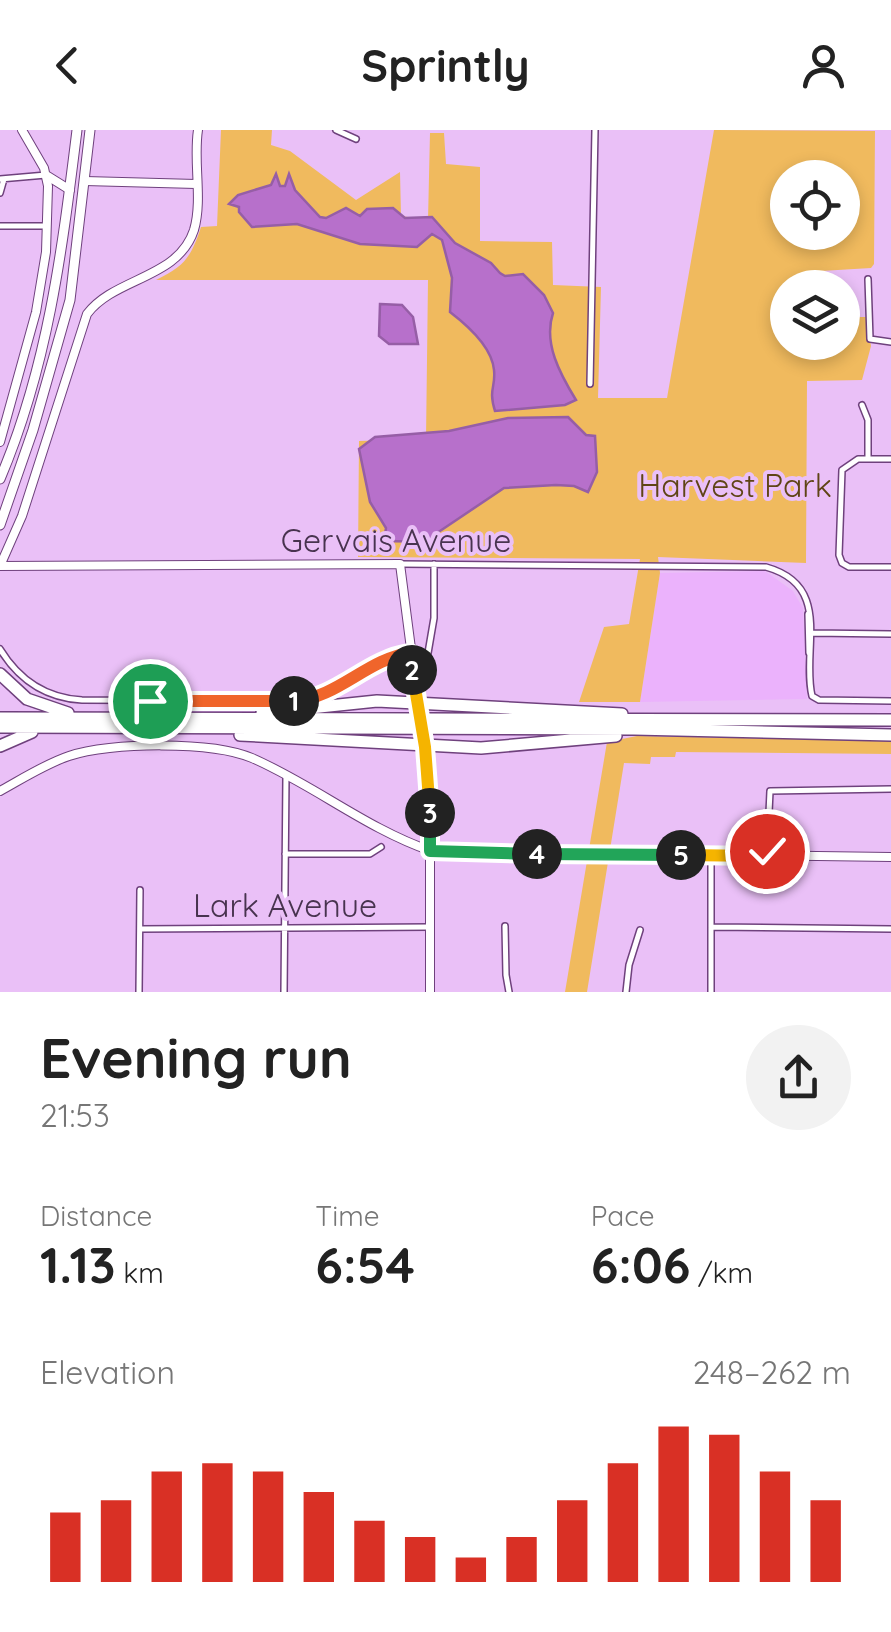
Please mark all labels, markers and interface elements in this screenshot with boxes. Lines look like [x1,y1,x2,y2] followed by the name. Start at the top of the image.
[361,37,530,93] text: Sprintly
[40,38,95,93] icon: back
[796,38,851,93] icon: person
[770,160,860,360] map controls
[770,160,860,250] button: locate
[770,270,860,360] button: layers
[638,465,832,505] park label: Harvest Park
[281,520,511,560] street label: Gervais Avenue
[387,645,437,695] pin: 2
[404,652,420,687] text: 2
[108,659,193,744] pin
[123,674,178,729] icon: arrive
[269,676,319,726] pin: 1
[289,683,299,718] text: 1
[405,788,455,838] pin: 3
[422,795,438,830] text: 3
[725,809,810,894] pin
[740,824,795,879] icon: check
[512,829,562,879] pin: 4
[656,830,706,880] pin: 5
[529,836,545,871] text: 4
[673,837,689,872] text: 5
[193,885,377,925] street label: Lark Avenue
[40,1023,352,1092] text: Evening run
[746,1025,851,1130] button: share
[40,1095,110,1135] text: 21:53
[40,1198,152,1233] text: Distance
[315,1198,380,1233] text: Time
[591,1198,655,1233] text: Pace
[40,1233,116,1296] text: 1.13
[315,1233,415,1296] text: 6:54
[591,1233,690,1296] text: 6:06
[116,1255,164,1290] text: km
[690,1255,753,1290] text: /km
[40,1352,175,1392] text: Elevation
[693,1352,851,1392] text: 248–262 m

